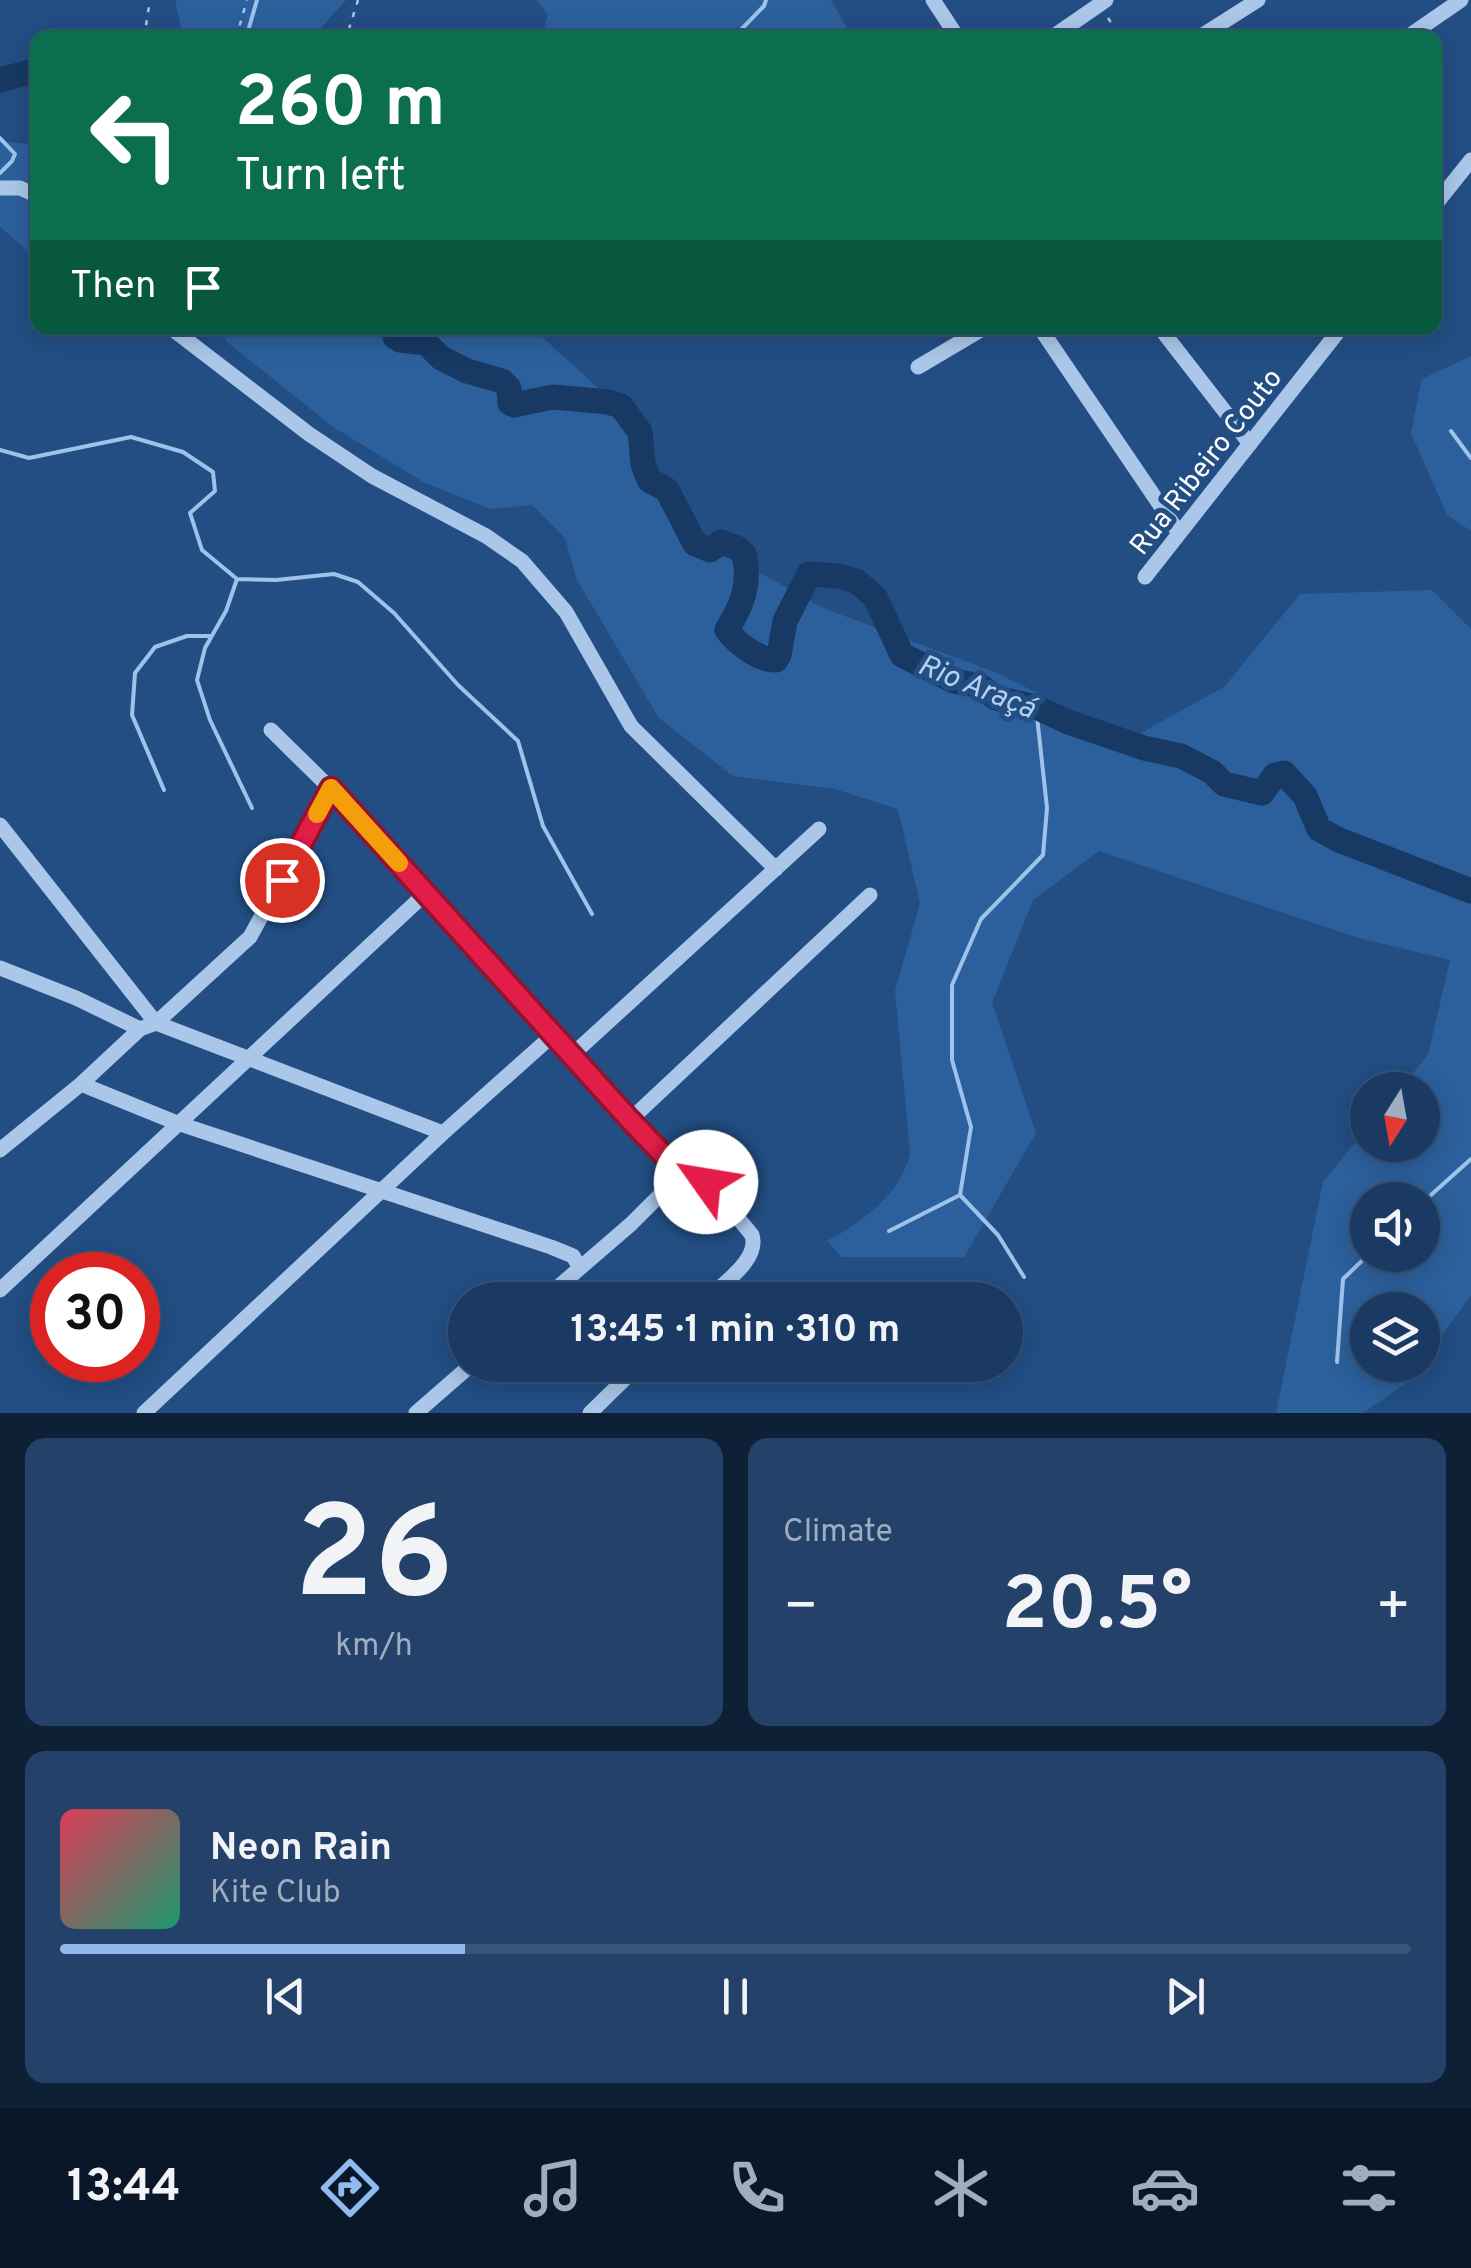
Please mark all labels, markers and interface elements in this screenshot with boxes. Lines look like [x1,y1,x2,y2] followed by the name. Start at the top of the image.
[235,62,446,151] text: 260 m
[70,70,200,200] icon: left
[235,149,406,206] text: Turn left
[176,260,231,315] icon: arrive
[70,263,156,312] text: Then
[1123,362,1292,564] street label: Rua Ribeiro Couto
[912,648,1043,730] water label: Rio Araçá
[240,838,325,923] pin
[255,853,310,908] icon: arrive
[1350,1072,1440,1162] north arrow
[1350,1072,1440,1382] map controls
[654,1130,758,1234] position arrow
[1350,1182,1440,1272] button: sound
[30,1252,160,1382] speed limit sign: 30
[1350,1292,1440,1382] button: layers
[571,1307,900,1356] text: 13:45 · 1 min · 310 m
[294,1479,454,1644] text: 26
[783,1513,893,1553] text: Climate
[1002,1561,1192,1656] text: 20.5°
[783,1574,818,1644] text: −
[1376,1574,1411,1644] text: +
[335,1627,413,1667] text: km/h
[210,1825,392,1874] text: Neon Rain
[210,1874,341,1914] text: Kite Club
[258,1969,313,2024] icon: previous
[708,1969,763,2024] icon: pause
[1158,1969,1213,2024] icon: next
[315,2153,385,2223] icon: directions
[518,2153,588,2223] icon: music
[722,2153,792,2223] icon: phone
[926,2153,996,2223] icon: climate
[1130,2153,1200,2223] icon: car
[1334,2153,1404,2223] icon: filters
[67,2160,181,2217] text: 13:44

